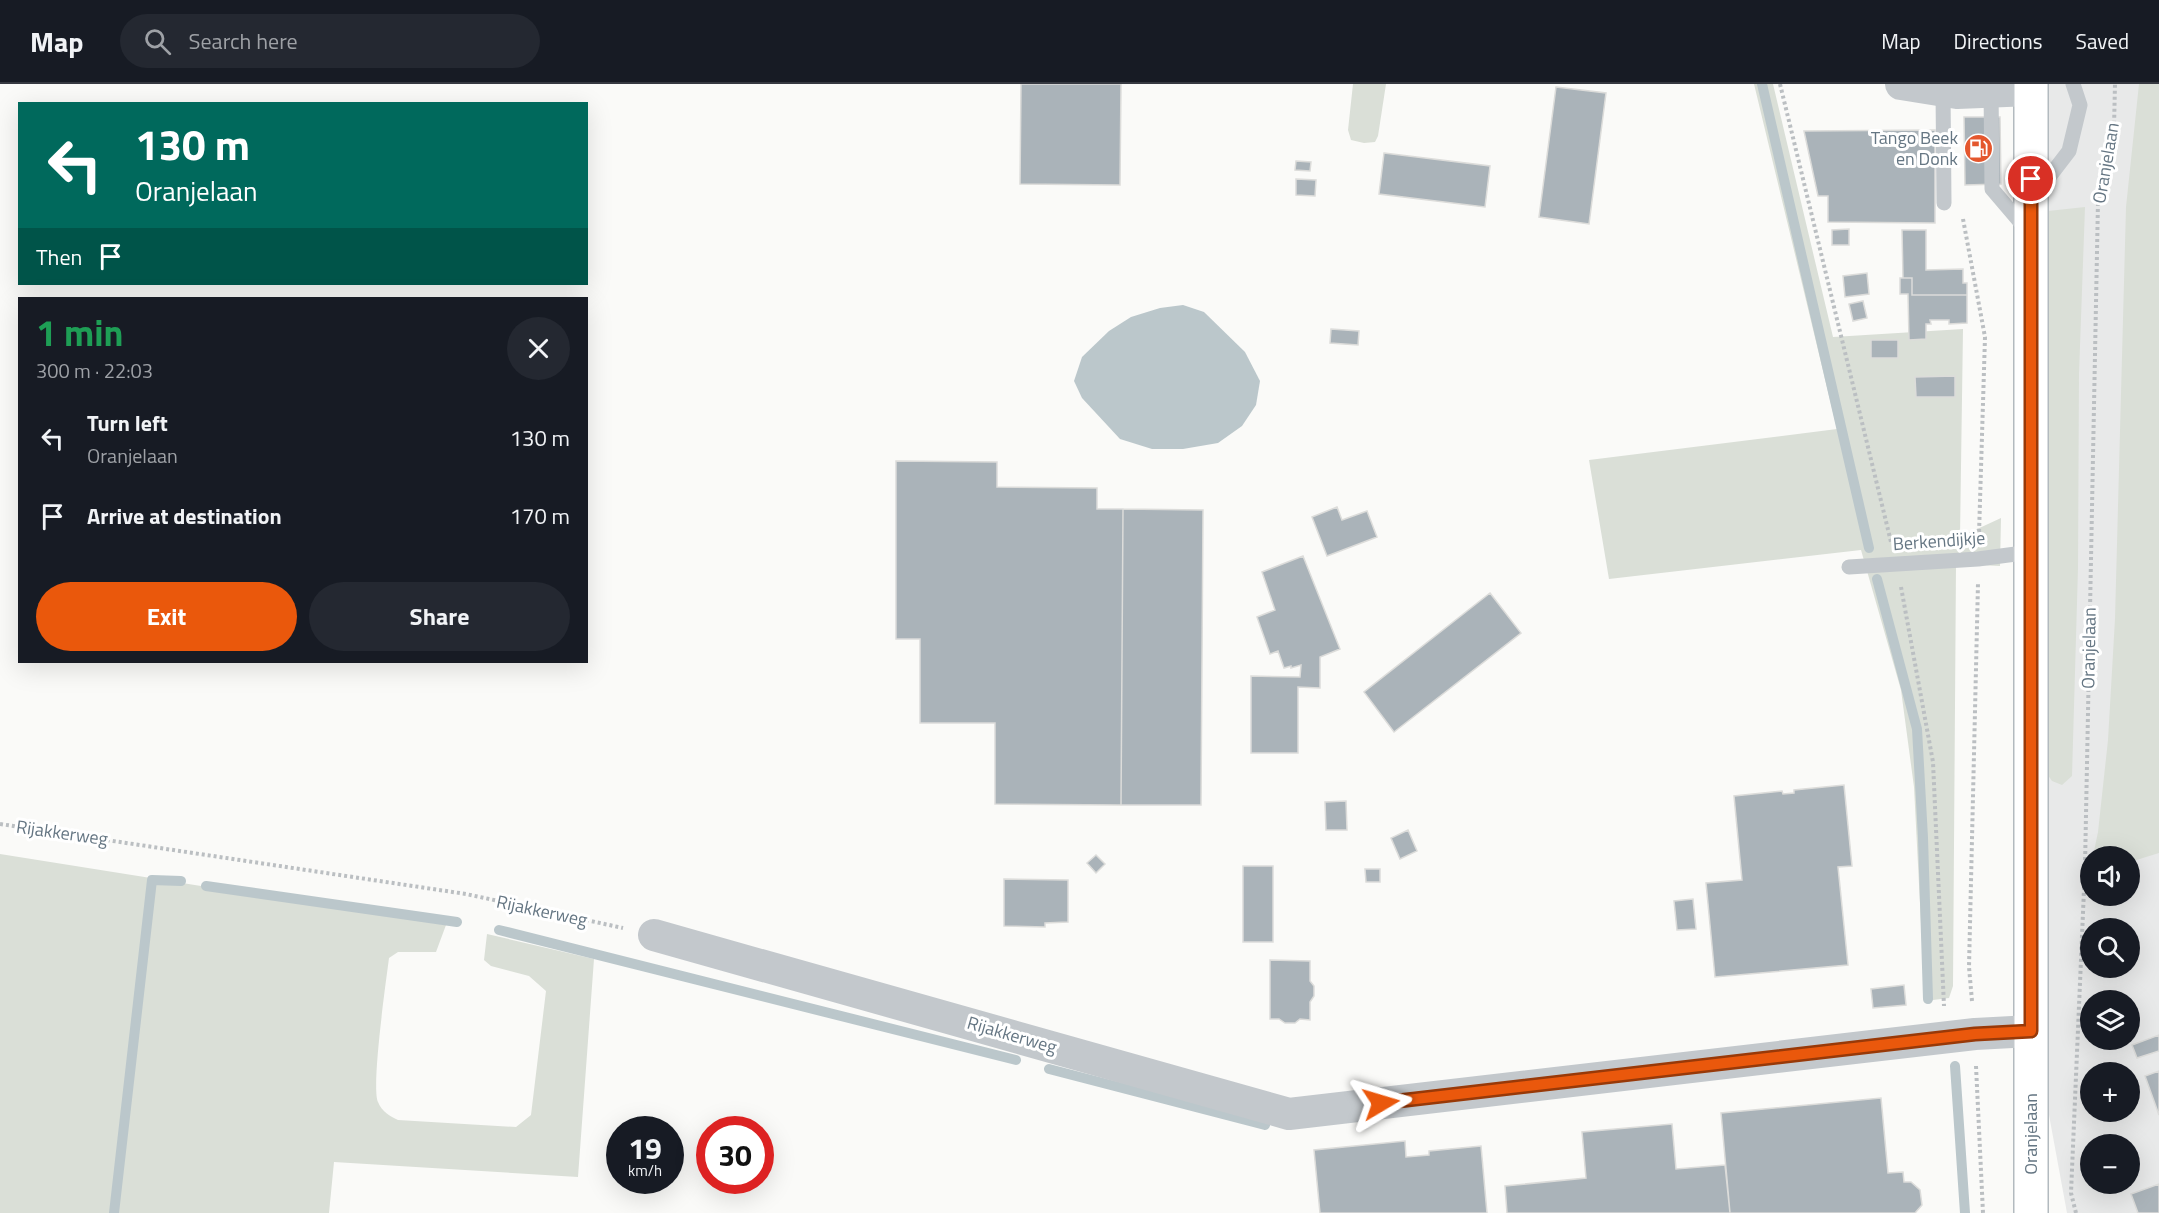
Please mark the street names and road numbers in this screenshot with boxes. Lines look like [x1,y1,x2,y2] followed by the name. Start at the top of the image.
[2085,120,2126,205] street label: Oranjelaan
[1892,524,1986,557] street label: Berkendijkje
[2074,607,2103,689] street label: Oranjelaan
[14,813,110,852] street label: Rijakkerweg
[494,888,590,933] street label: Rijakkerweg
[964,1009,1060,1060] street label: Rijakkerweg
[2017,1093,2044,1175] street label: Oranjelaan

